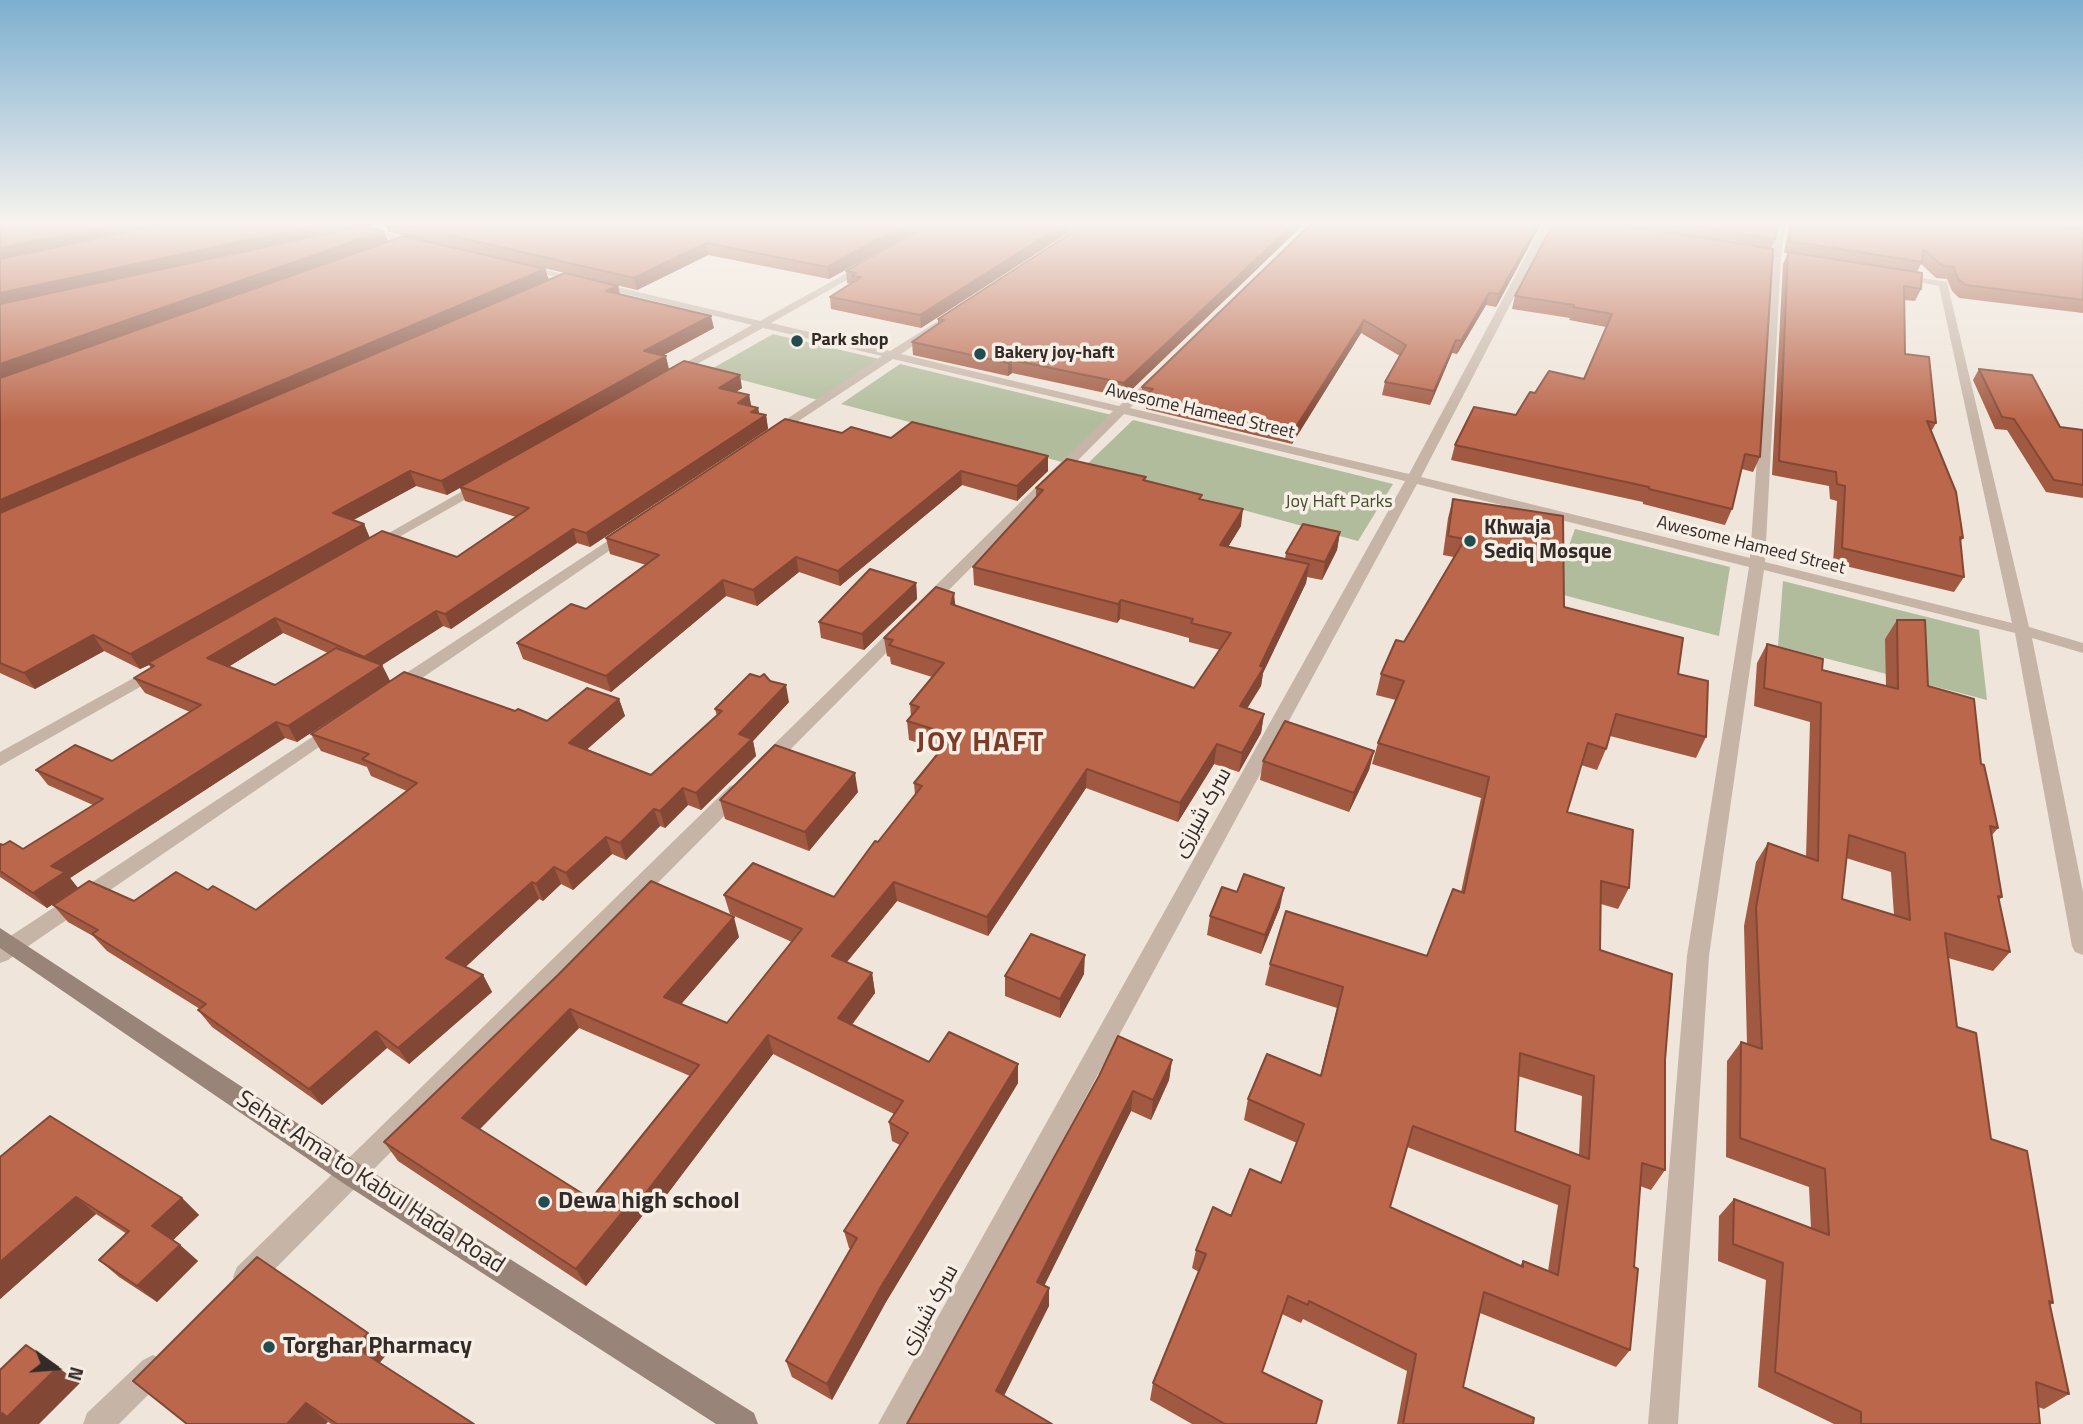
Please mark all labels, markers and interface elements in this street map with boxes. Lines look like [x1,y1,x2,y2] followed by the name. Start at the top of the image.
[811,330,888,352] place label: Park shop
[789,333,805,349] marker: Park shop
[994,343,1114,365] place label: Bakery joy-haft
[972,346,988,362] marker: Bakery joy-haft
[1103,380,1297,444] street label: Awesome Hameed Street
[1285,492,1393,514] park label: Joy Haft Parks
[1655,512,1847,580] street label: Awesome Hameed Street
[1484,516,1612,566] place label: Khwaja Sediq Mosque
[1462,533,1478,549] marker: Khwaja Sediq Mosque
[917,727,1045,761] district label: JOY HAFT
[1168,764,1238,862] street label: سرک شیرزی
[231,1085,509,1281] street label: Sehat Ama to Kabul Hada Road
[558,1188,740,1216] place label: Dewa high school
[536,1194,552,1210] marker: Dewa high school
[895,1261,965,1359] street label: سرک شیرزی
[21,1333,91,1403] north arrow
[283,1333,472,1361] place label: Torghar Pharmacy
[261,1339,277,1355] marker: Torghar Pharmacy
[61,1364,92,1384] text: N

